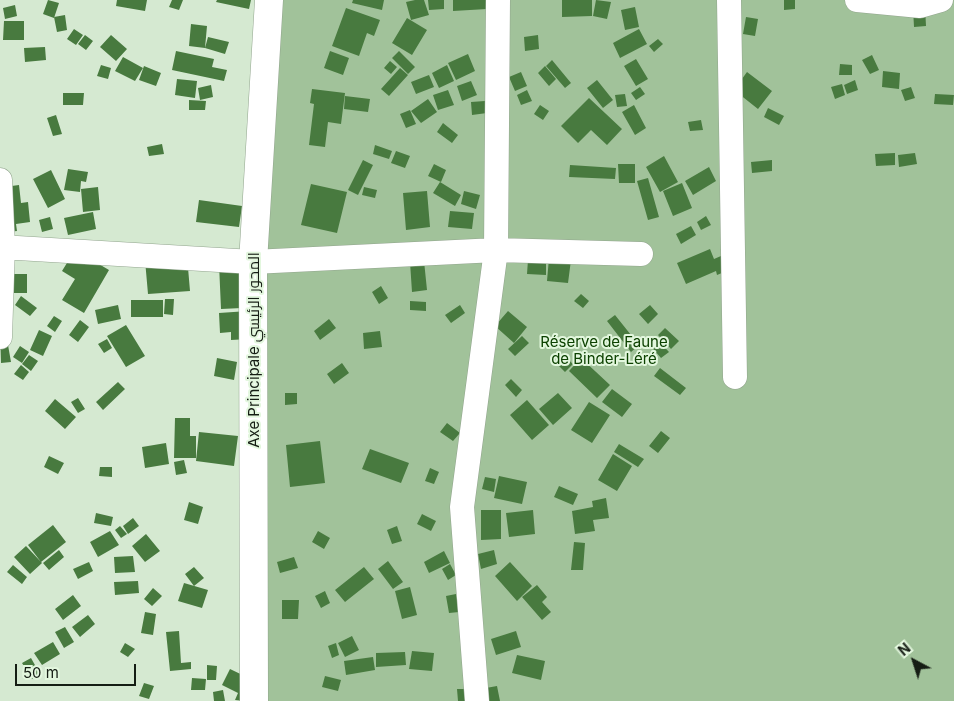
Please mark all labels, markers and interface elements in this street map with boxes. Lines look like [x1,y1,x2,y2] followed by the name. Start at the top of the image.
[245,252,263,448] street label: Axe Principale المحور الرئيسي
[540,333,668,368] park label: Réserve de Faune de Binder-Léré
[889,636,939,686] north arrow
[894,639,914,659] text: N
[18,654,139,686] scale bar
[23,663,59,682] text: 50 m

